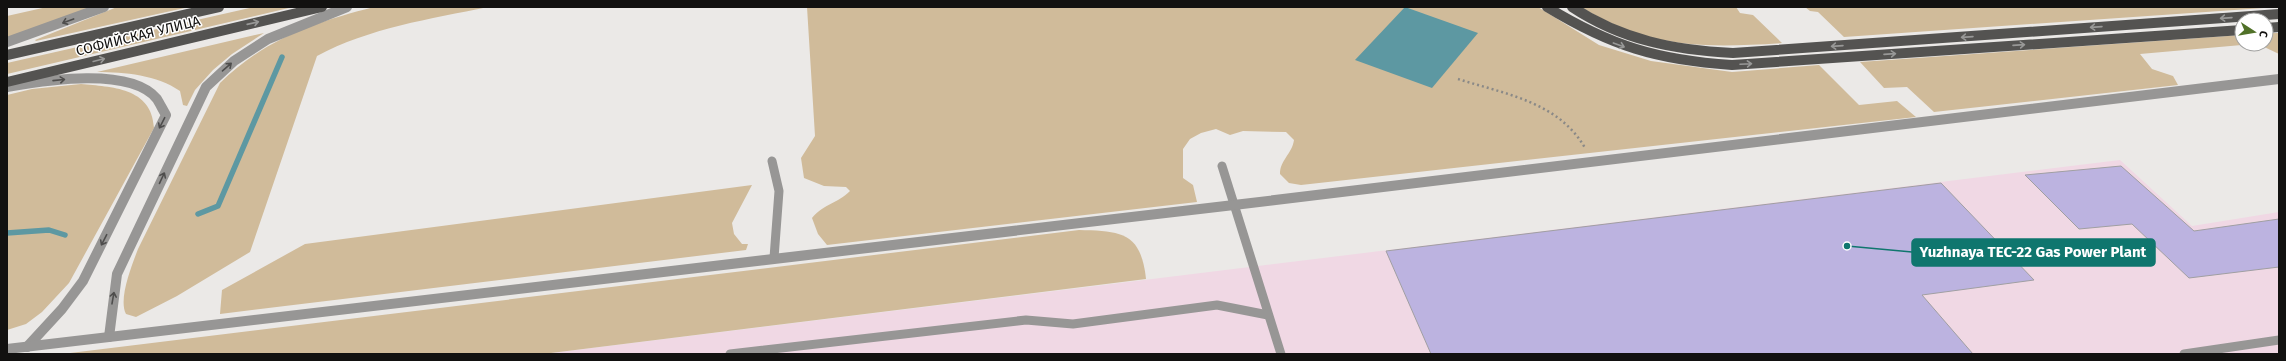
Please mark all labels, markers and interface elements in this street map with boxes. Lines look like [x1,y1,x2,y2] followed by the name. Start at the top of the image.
[74,12,202,60] street label: СОФИЙСКАЯ УЛИЦА
[2234,12,2274,52] north arrow
[2220,14,2233,21] one-way arrow
[62,17,74,25] one-way arrow
[246,18,259,26] one-way arrow
[2090,24,2103,31] one-way arrow
[2256,30,2270,39] text: С
[1961,33,1974,40] one-way arrow
[1612,41,1624,49] one-way arrow
[2012,42,2025,49] one-way arrow
[1831,43,1844,50] one-way arrow
[1883,51,1896,58] one-way arrow
[92,55,105,63] one-way arrow
[1739,60,1752,67] one-way arrow
[221,63,231,72] one-way arrow
[53,76,66,84] one-way arrow
[158,117,165,129] one-way arrow
[159,173,166,185] one-way arrow
[100,233,107,245] one-way arrow
[1912,239,2155,266] callout: Yuzhnaya TEC-22 Gas Power Plant
[1919,243,2147,261] text: Yuzhnaya TEC-22 Gas Power Plant
[109,292,117,305] one-way arrow

